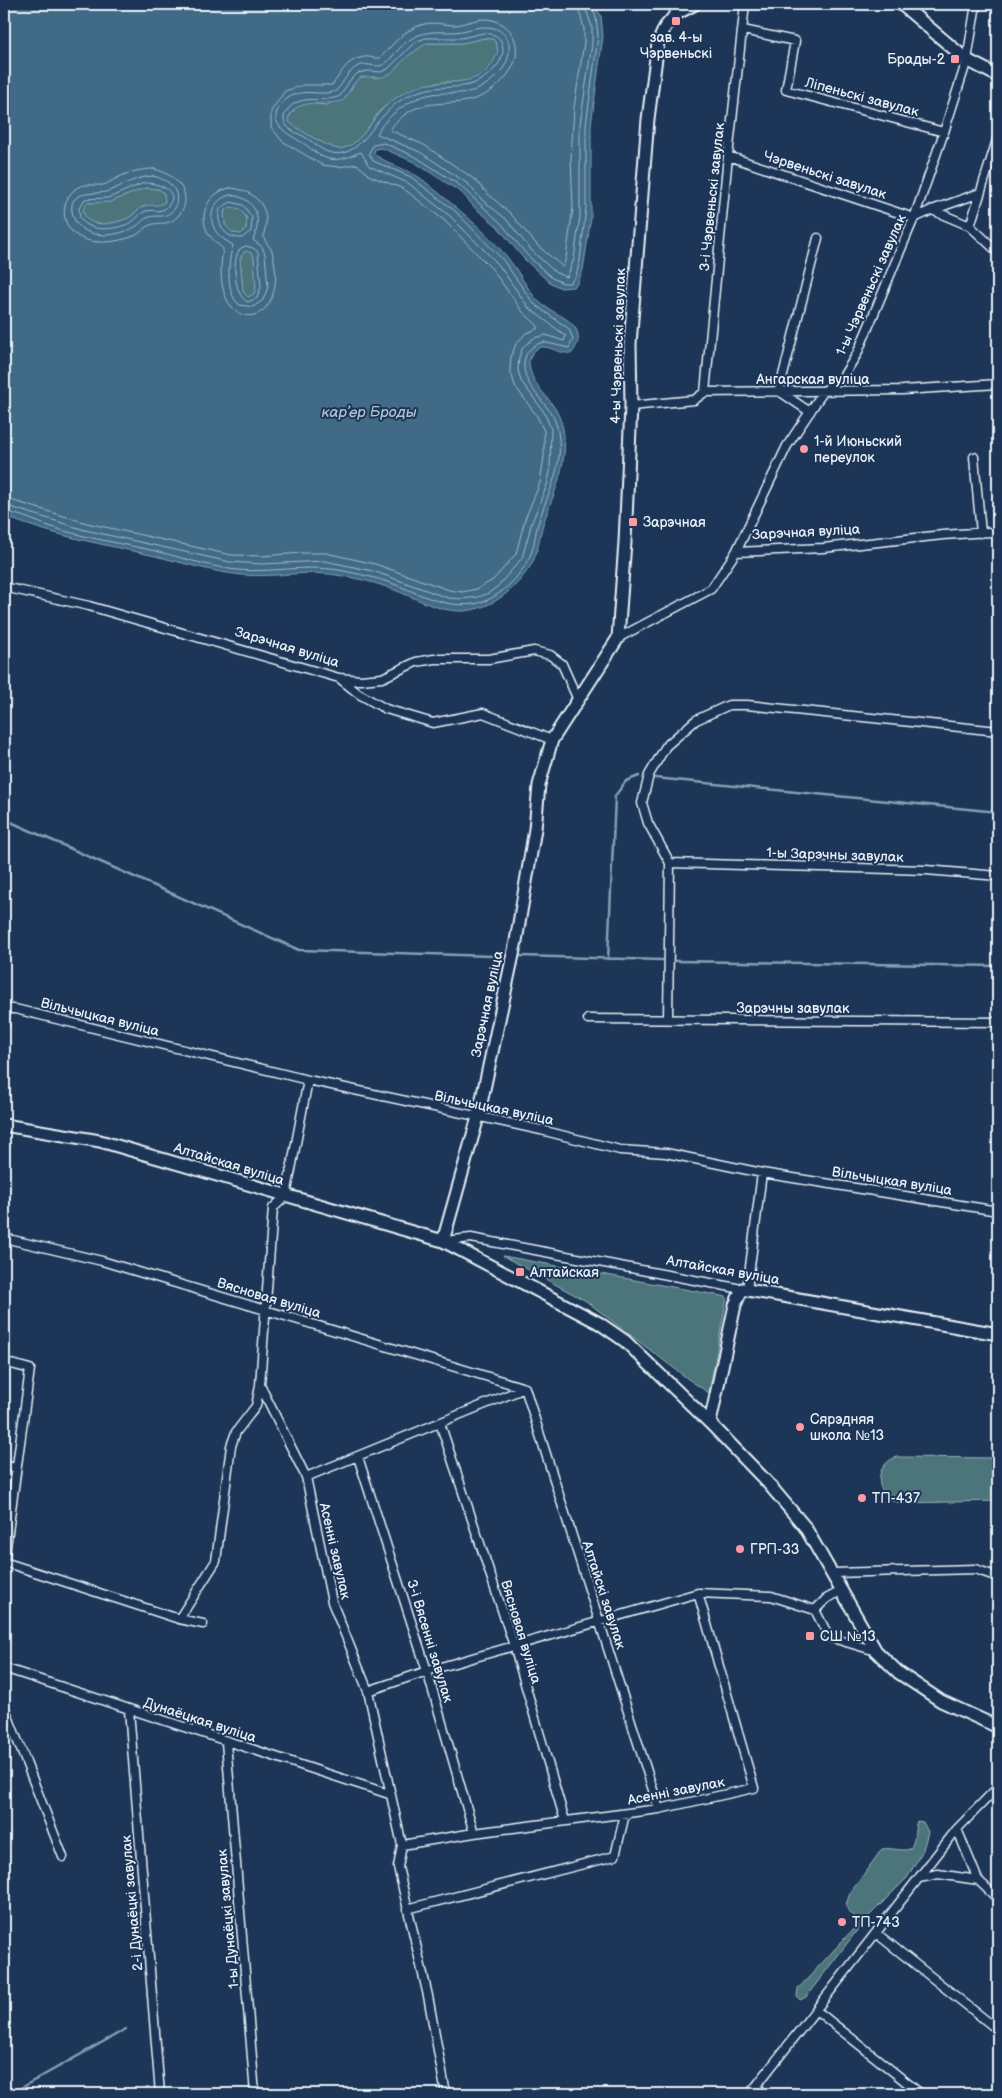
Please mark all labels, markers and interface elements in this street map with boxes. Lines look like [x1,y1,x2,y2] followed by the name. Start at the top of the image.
[670,15,682,27] marker: зав. 4-ы Чэрвеньскі
[640,29,712,62] place label: зав. 4-ы Чэрвеньскі
[887,51,946,68] place label: Брады-2
[949,53,961,65] marker: Брады-2
[802,73,921,121] street label: Ліпеньскі завулак
[696,121,728,272] street label: 3-і Чэрвеньскі завулак
[761,147,889,203] street label: Чэрвеньскі завулак
[832,211,910,358] street label: 1-ы Чэрвеньскі завулак
[607,267,629,424] street label: 4-ы Чэрвеньскі завулак
[755,371,870,388] street label: Ангарская вуліца
[322,403,417,422] water label: карʼер Броды
[814,433,902,466] place label: 1-й Июньский переулок
[798,443,810,455] marker: 1-й Июньский переулок
[643,514,706,531] place label: Зарэчная
[627,516,639,528] marker: Зарэчная
[751,521,861,543] street label: Зарэчная вуліца
[233,623,342,671] street label: Зарэчная вуліца
[766,844,905,866] street label: 1-ы Зарэчны завулак
[467,949,507,1059] street label: Зарэчная вуліца
[39,994,162,1040] street label: Вільчыцкая вуліца
[736,1000,850,1017] street label: Зарэчны завулак
[433,1087,556,1129] street label: Вільчыцкая вуліца
[171,1139,287,1189] street label: Алтайская вуліца
[831,1163,954,1199] street label: Вільчыцкая вуліца
[664,1252,782,1288] street label: Алтайская вуліца
[529,1264,599,1281] place label: Алтайская
[514,1266,526,1278] marker: Алтайская
[215,1274,324,1322] street label: Вясновая вуліца
[810,1411,884,1444] place label: Сярэдняя школа №13
[794,1421,806,1433] marker: Сярэдняя школа №13
[872,1490,920,1507] place label: ТП-437
[856,1492,868,1504] marker: ТП-437
[315,1500,355,1602] street label: Асенні завулак
[578,1538,630,1652] street label: Алтайскі завулак
[750,1541,799,1558] place label: ГРП-33
[734,1543,746,1555] marker: ГРП-33
[403,1577,457,1705] street label: 3-і Вясенні завулак
[497,1578,545,1687] street label: Вясновая вуліца
[820,1628,876,1645] place label: СШ №13
[804,1630,816,1642] marker: СШ №13
[142,1694,259,1746] street label: Дунаёцкая вуліца
[625,1773,727,1809] street label: Асенні завулак
[118,1834,146,1972] street label: 2-і Дунаёцкі завулак
[213,1848,243,1989] street label: 1-ы Дунаёцкі завулак
[852,1914,900,1931] place label: ТП-743
[836,1916,848,1928] marker: ТП-743

